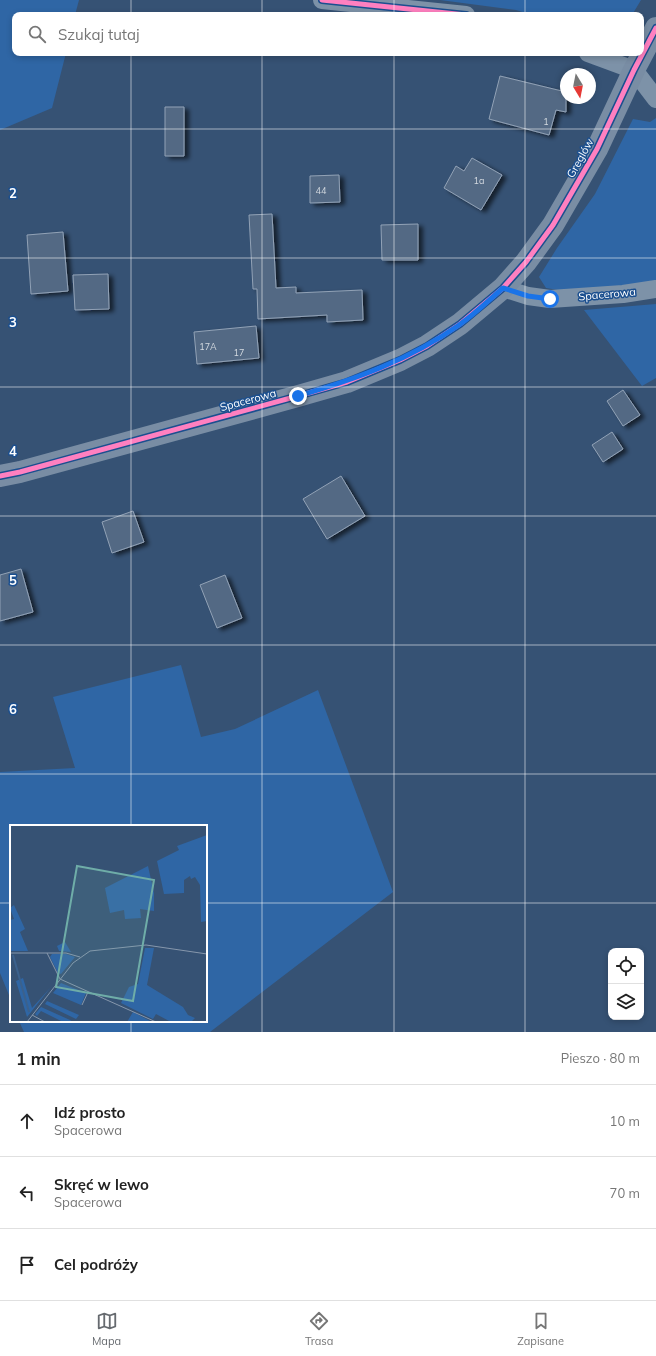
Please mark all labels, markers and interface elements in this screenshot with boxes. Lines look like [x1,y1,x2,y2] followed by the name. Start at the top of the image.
[12,12,644,56] search box
[26,23,48,45] icon: search
[58,25,140,44] text: Szukaj tutaj
[560,68,596,104] north arrow
[543,116,549,127] house number: 1
[563,135,597,180] street label: Greglów
[474,175,484,186] house number: 1a
[9,185,17,201] text: 2
[316,185,327,196] house number: 44
[578,285,636,303] street label: Spacerowa
[541,290,559,308] route start
[9,314,17,330] text: 3
[199,341,217,352] house number: 17A
[234,347,244,358] house number: 17
[218,386,278,414] street label: Spacerowa
[289,387,307,405] route end
[9,443,17,459] text: 4
[9,572,17,588] text: 5
[9,701,17,717] text: 6
[10,825,207,1022] inset map
[608,948,644,1020] map controls
[608,948,644,984] button: locate
[608,984,644,1020] button: layers
[16,1048,61,1069] text: 1 min
[561,1050,640,1066] text: Pieszo · 80 m
[54,1103,125,1122] text: Idź prosto
[16,1110,38,1132] icon: ahead
[610,1113,640,1129] text: 10 m
[54,1122,122,1138] text: Spacerowa
[54,1175,149,1194] text: Skręć w lewo
[16,1182,38,1204] icon: left
[610,1185,640,1201] text: 70 m
[54,1194,122,1210] text: Spacerowa
[16,1254,38,1276] icon: arrive
[54,1255,138,1274] text: Cel podróży
[92,1310,121,1348] tab: Mapa
[305,1310,333,1348] tab: Trasa
[517,1310,564,1348] tab: Zapisane

